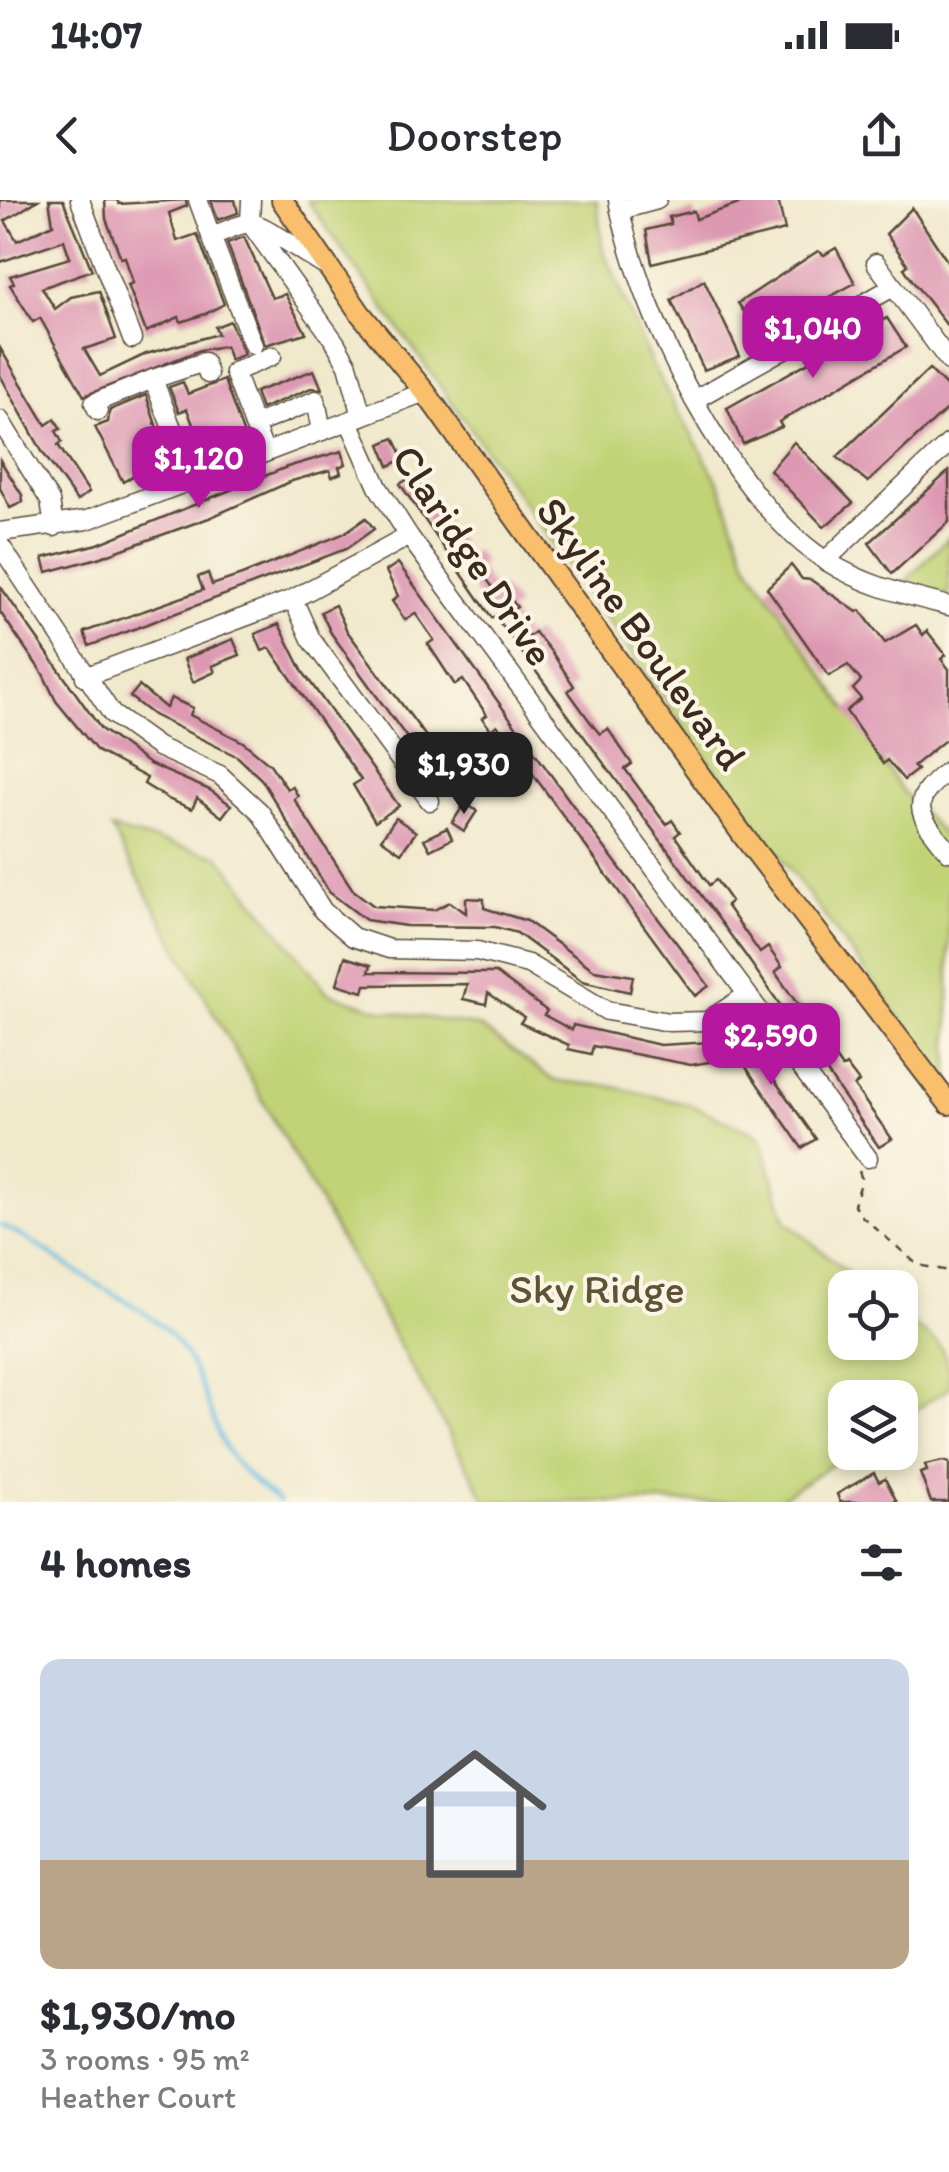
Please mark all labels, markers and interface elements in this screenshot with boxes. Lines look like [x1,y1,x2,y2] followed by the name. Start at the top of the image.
[50,12,142,58] text: 14:07
[40,108,95,163] icon: back
[387,108,563,162] text: Doorstep
[854,108,909,163] icon: share
[732,296,894,381] pin: $1,040
[764,309,862,347] text: $1,040
[118,426,280,511] pin: $1,120
[381,435,566,675] street label: Claridge Drive
[154,439,244,477] text: $1,120
[526,487,758,780] street label: Skyline Boulevard
[383,732,545,817] pin: $1,930
[418,745,510,783] text: $1,930
[690,1003,852,1088] pin: $2,590
[724,1016,818,1054] text: $2,590
[509,1263,685,1314] park label: Sky Ridge
[828,1270,918,1470] map controls
[828,1270,918,1360] button: locate
[828,1380,918,1470] button: layers
[854,1535,909,1590] icon: filters
[40,1537,191,1588] text: 4 homes
[385,1724,565,1904] icon: home
[40,1989,236,2040] text: $1,930/mo
[40,2040,250,2078] text: 3 rooms · 95 m²
[40,2078,236,2116] text: Heather Court

